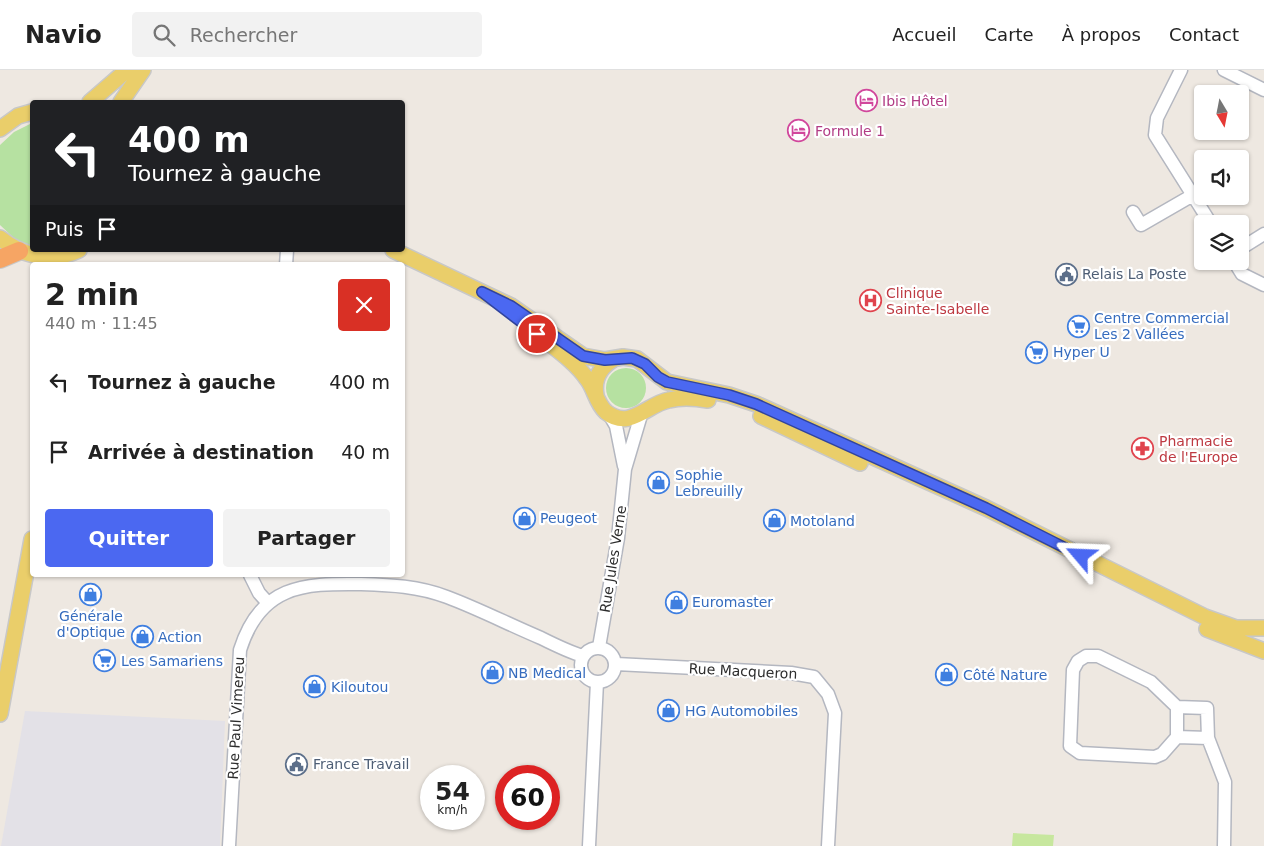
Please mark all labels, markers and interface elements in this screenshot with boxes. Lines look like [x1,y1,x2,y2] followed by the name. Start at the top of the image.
[132,12,482,57] search box
[25,21,102,49] text: Navio
[150,21,178,49] icon: search
[190,24,297,46] text: Rechercher
[892,24,957,45] text: Accueil
[985,24,1034,45] text: Carte
[1062,24,1141,45] text: À propos
[1169,24,1239,45] text: Contact
[1194,85,1249,140] north arrow
[1194,85,1249,270] map controls
[854,89,878,113] hotel icon: Ibis Hôtel
[882,93,948,109] place label: Ibis Hôtel
[787,119,811,143] hotel icon: Formule 1
[45,120,110,185] icon: left
[128,120,250,160] text: 400 m
[815,123,885,139] place label: Formule 1
[1194,150,1249,205] button: sound
[128,161,321,186] text: Tournez à gauche
[93,215,121,243] icon: arrive
[1194,215,1249,270] button: layers
[45,218,83,240] text: Puis
[1054,262,1078,286] public building icon: Relais La Poste
[1082,266,1187,282] place label: Relais La Poste
[45,277,139,312] text: 2 min
[338,279,390,331] button: close
[886,285,989,317] place label: Clinique Sainte-Isabelle
[858,289,882,313] hospital icon: Clinique Sainte-Isabelle
[1094,310,1229,342] place label: Centre Commercial Les 2 Vallées
[516,313,558,355] pin
[45,314,158,333] text: 440 m · 11:45
[1066,314,1090,338] supermarket icon: Centre Commercial Les 2 Vallées
[523,320,551,348] icon: arrive
[1025,340,1049,364] supermarket icon: Hyper U
[1053,344,1110,360] place label: Hyper U
[45,368,73,396] icon: left
[88,371,276,393] text: Tournez à gauche
[329,371,390,393] text: 400 m
[1159,433,1238,465] place label: Pharmacie de l'Europe
[1131,437,1155,461] pharmacy icon: Pharmacie de l'Europe
[45,438,73,466] icon: arrive
[88,441,314,463] text: Arrivée à destination
[341,441,390,463] text: 40 m
[675,467,743,499] place label: Sophie Lebreuilly
[647,471,671,495] shop icon: Sophie Lebreuilly
[597,504,629,614] street label: Rue Jules Verne
[512,506,536,530] shop icon: Peugeot
[45,509,213,567] button: Quitter
[223,509,390,567] button: Partager
[762,509,786,533] shop icon: Motoland
[540,510,597,526] place label: Peugeot
[790,513,855,529] place label: Motoland
[1054,529,1106,581] position arrow
[79,582,103,606] shop icon: Générale d'Optique
[664,590,688,614] shop icon: Euromaster
[692,594,773,610] place label: Euromaster
[57,608,125,640] place label: Générale d'Optique
[130,625,154,649] shop icon: Action
[158,629,202,645] place label: Action
[93,649,117,673] supermarket icon: Les Samariens
[121,653,223,669] place label: Les Samariens
[225,656,247,780] street label: Rue Paul Vimereu
[688,660,798,682] street label: Rue Macqueron
[480,661,504,685] shop icon: NB Medical
[935,663,959,687] shop icon: Côté Nature
[508,665,586,681] place label: NB Medical
[963,667,1047,683] place label: Côté Nature
[303,675,327,699] shop icon: Kiloutou
[331,679,388,695] place label: Kiloutou
[657,699,681,723] shop icon: HG Automobiles
[685,703,798,719] place label: HG Automobiles
[285,752,309,776] public building icon: France Travail
[313,756,409,772] place label: France Travail
[495,765,560,830] speed limit sign: 60
[435,777,470,806] text: 54
[437,803,468,817] text: km/h

